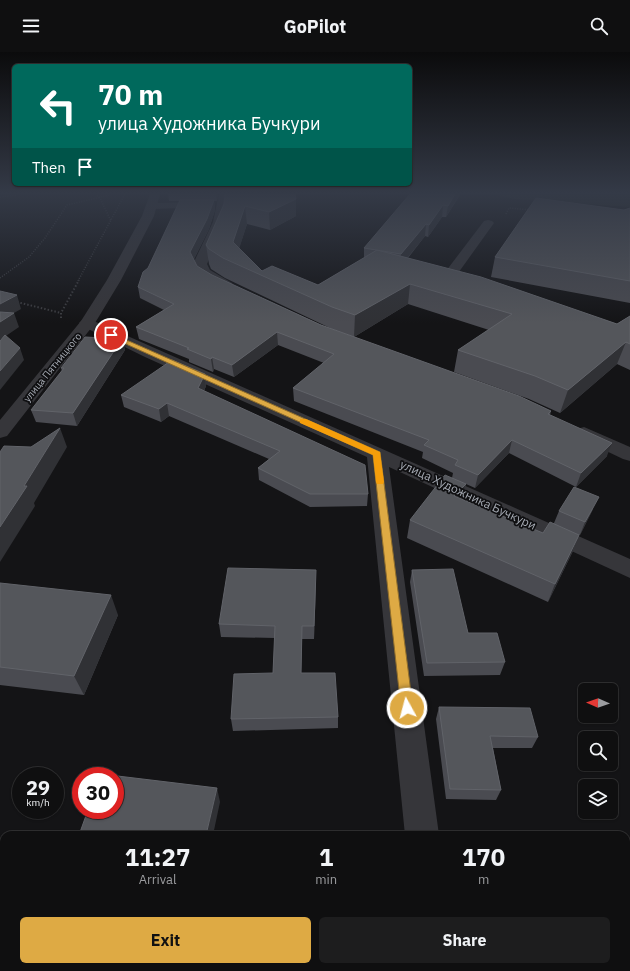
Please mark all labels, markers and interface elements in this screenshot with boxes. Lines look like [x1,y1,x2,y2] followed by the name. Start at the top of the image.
[20,15,42,37] icon: menu
[284,15,346,38] text: GoPilot
[588,15,610,37] icon: search
[98,76,163,113] text: 70 m
[32,80,84,132] icon: left
[98,112,321,135] text: улица Художника Бучкури
[74,156,96,178] icon: arrive
[32,158,66,177] text: Then
[94,318,128,352] pin
[100,324,122,346] icon: arrive
[20,330,85,405] street label: улица Пятницкого
[398,456,539,533] street label: улица Художника Бучкури
[578,683,618,723] north arrow
[578,683,618,819] map controls
[386,687,428,729] position arrow
[578,731,618,771] button: search
[72,767,124,819] speed limit sign: 30
[26,774,50,801] text: 29
[578,779,618,819] button: layers
[26,796,50,809] text: km/h
[125,841,190,873] text: 11:27
[319,841,333,873] text: 1
[462,841,505,873] text: 170
[139,871,177,888] text: Arrival
[315,871,337,888] text: min
[478,871,489,888] text: m
[20,917,311,963] button: Exit
[319,917,610,963] button: Share

